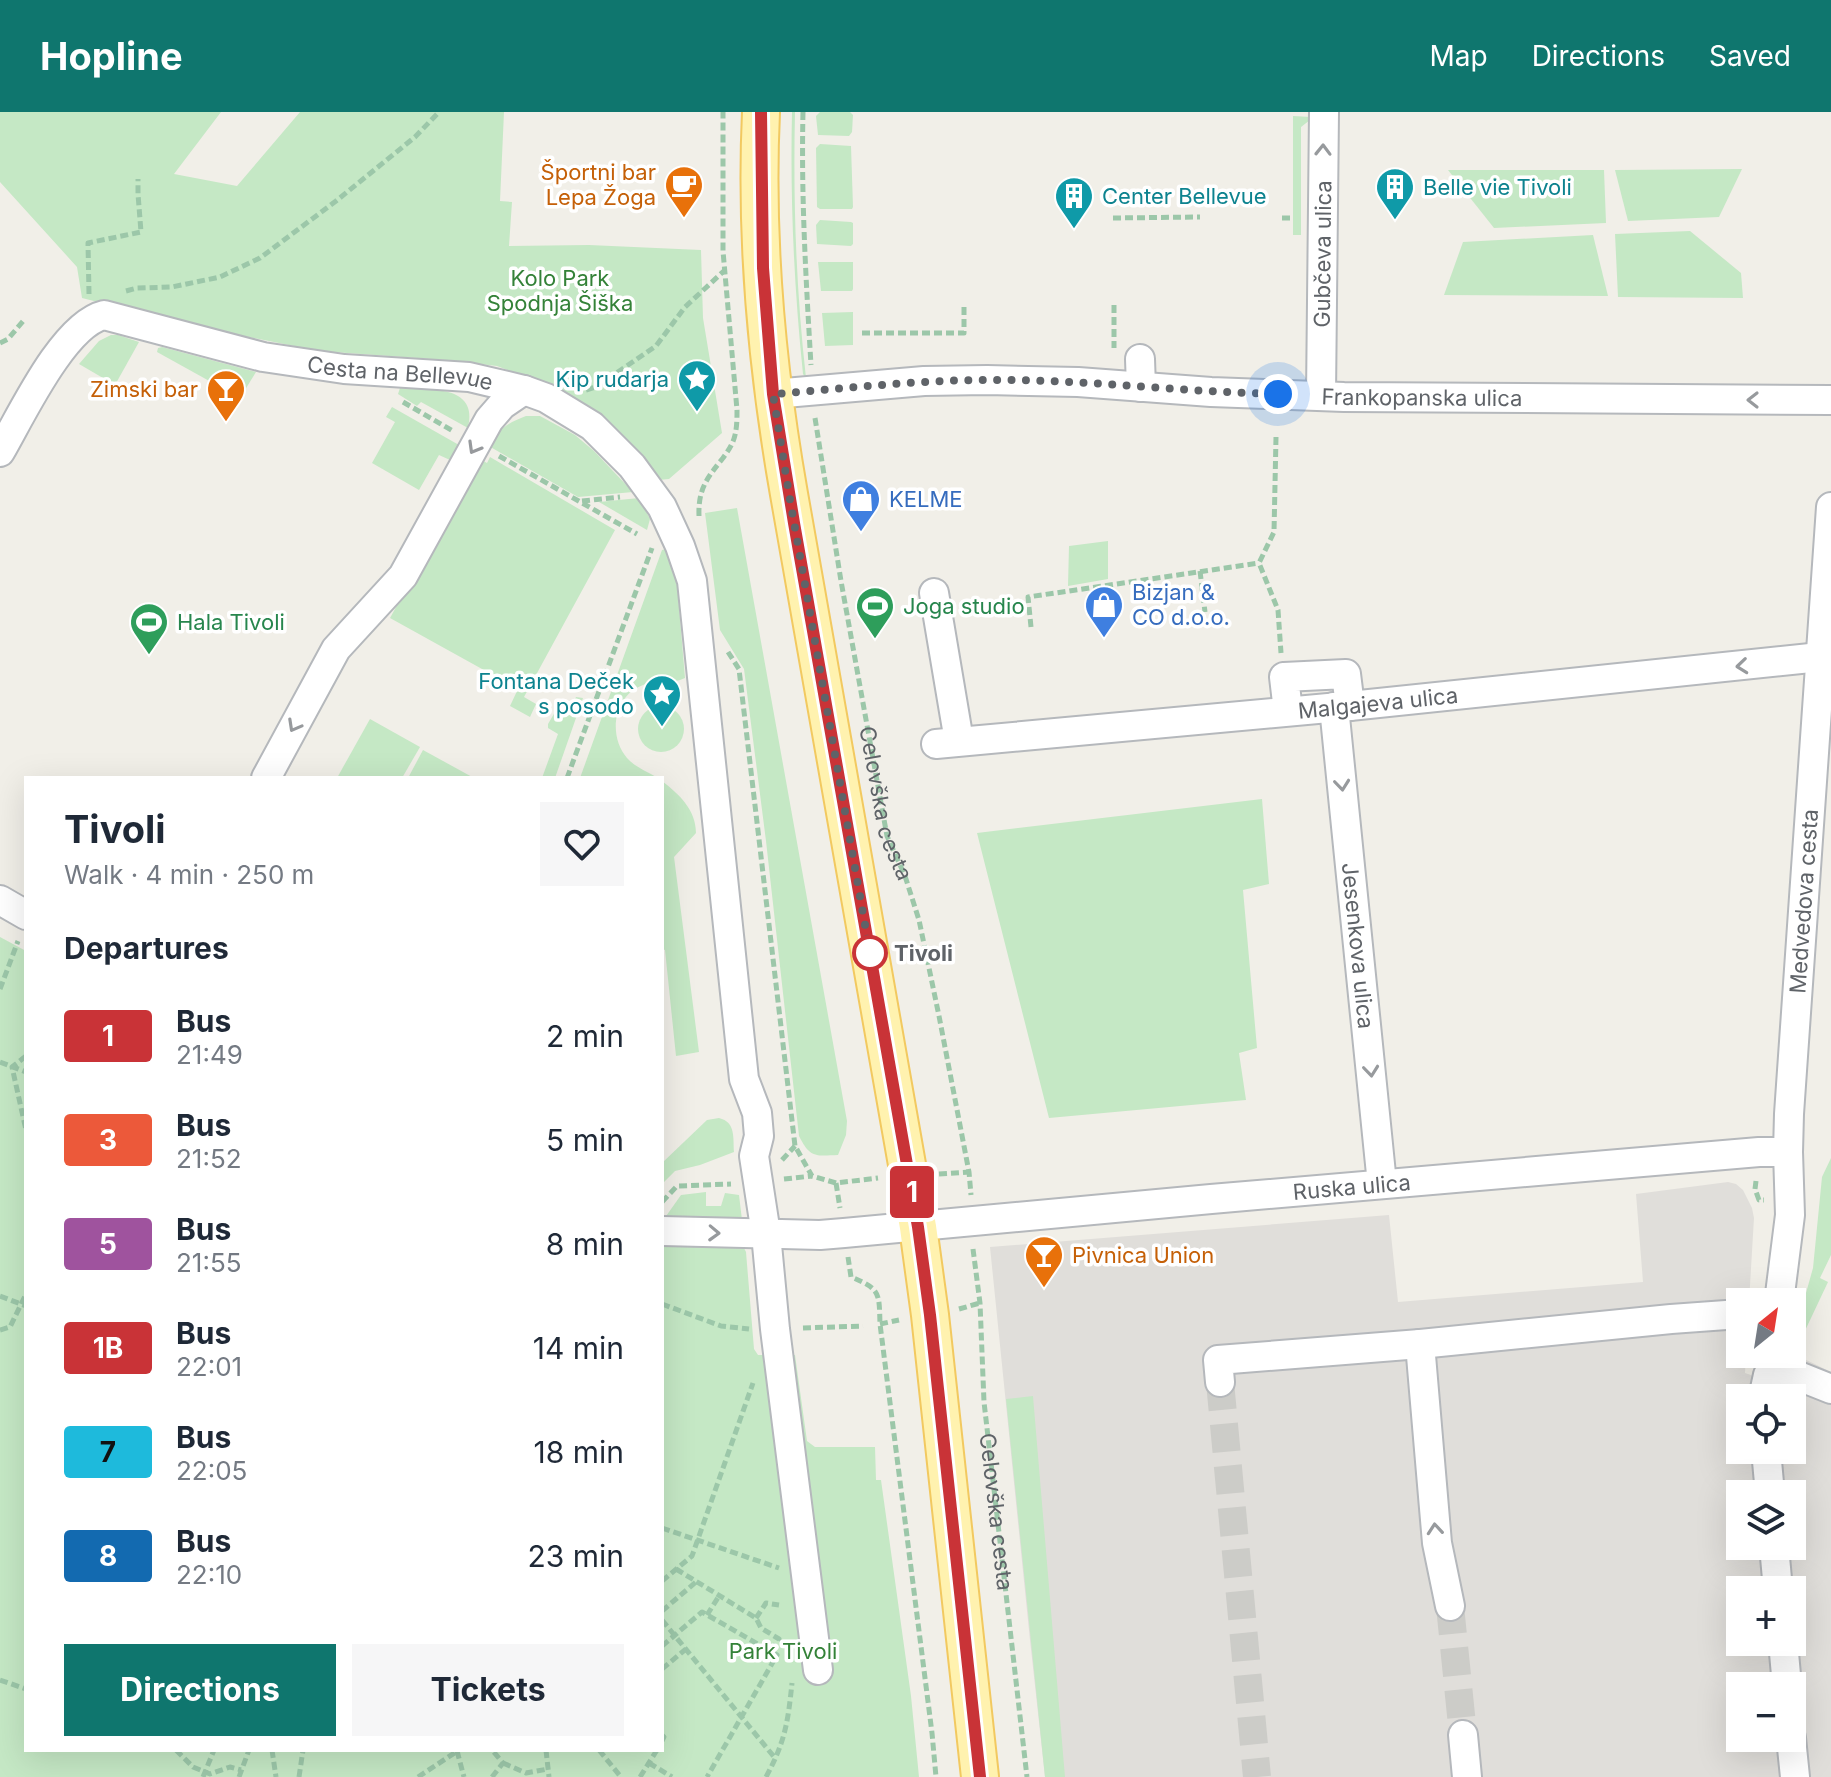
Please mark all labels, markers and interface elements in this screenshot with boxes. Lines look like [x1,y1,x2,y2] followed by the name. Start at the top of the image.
[40,33,183,79] text: Hopline
[1429,39,1488,73] text: Map
[1532,39,1665,73] text: Directions
[1709,39,1791,73] text: Saved
[1315,143,1332,156] one-way arrow
[541,159,656,210] place label: Športni bar Lepa Žoga
[663,164,705,219] cafe icon: Športni bar Lepa Žoga
[1374,166,1416,221] building icon: Belle vie Tivoli
[1423,174,1572,200] place label: Belle vie Tivoli
[1053,175,1095,230] building icon: Center Bellevue
[1309,180,1336,328] street label: Gubčeva ulica
[1102,183,1267,209] place label: Center Bellevue
[487,265,633,316] park label: Kolo Park Spodnja Šiška
[306,351,496,395] street label: Cesta na Bellevue
[676,358,718,413] place icon: Kip rudarja
[555,366,669,392] place label: Kip rudarja
[205,368,247,423] bar icon: Zimski bar
[1258,374,1298,414] your location
[90,376,198,402] place label: Zimski bar
[1321,383,1522,411] street label: Frankopanska ulica
[1746,391,1759,409] one-way arrow
[468,439,484,453] one-way arrow
[840,478,882,533] shop icon: KELME
[889,486,963,512] place label: KELME
[1132,579,1230,630] place label: Bizjan & CO d.o.o.
[1083,584,1125,639] shop icon: Bizjan & CO d.o.o.
[854,585,896,640] sports icon: Joga studio
[903,593,1025,619] place label: Joga studio
[128,601,170,656] sports icon: Hala Tivoli
[177,609,285,635] place label: Hala Tivoli
[1735,657,1748,674] one-way arrow
[478,668,634,719] place label: Fontana Deček s posodo
[641,673,683,728] place icon: Fontana Deček s posodo
[1297,682,1459,724] street label: Malgajeva ulica
[288,717,304,732] one-way arrow
[854,724,918,884] street label: Celovška cesta
[1333,779,1350,792] one-way arrow
[540,802,624,886] button: heart
[64,806,166,852] text: Tivoli
[1784,808,1823,994] street label: Medvedova cesta
[64,859,314,890] text: Walk · 4 min · 250 m
[1337,861,1379,1030] street label: Jesenkova ulica
[64,930,229,966] text: Departures
[853,936,887,970] marker: Tivoli
[894,940,953,966] place label: Tivoli
[176,1003,231,1039] text: Bus
[546,1018,624,1054] text: 2 min
[102,1019,114,1053] text: 1
[176,1039,243,1070] text: 21:49
[1362,1065,1379,1078] one-way arrow
[176,1107,231,1143] text: Bus
[546,1122,624,1158] text: 5 min
[99,1123,117,1157] text: 3
[176,1143,242,1174] text: 21:52
[886,1166,938,1218] line badge: 1
[1292,1169,1412,1205] street label: Ruska ulica
[906,1175,918,1209] text: 1
[176,1211,231,1247] text: Bus
[708,1225,721,1242] one-way arrow
[546,1226,624,1262] text: 8 min
[99,1227,117,1261] text: 5
[1023,1234,1065,1289] bar icon: Pivnica Union
[1072,1242,1214,1268] place label: Pivnica Union
[176,1247,242,1278] text: 21:55
[1726,1288,1806,1368] north arrow
[1726,1288,1806,1752] map controls
[176,1315,231,1351] text: Bus
[533,1330,624,1366] text: 14 min
[93,1331,123,1365] text: 1B
[176,1351,242,1382] text: 22:01
[1726,1384,1806,1464] button: locate
[176,1419,231,1455] text: Bus
[975,1432,1019,1592] street label: Celovška cesta
[534,1434,624,1470] text: 18 min
[100,1435,116,1469] text: 7
[176,1455,247,1486] text: 22:05
[1726,1480,1806,1560] button: layers
[1427,1522,1444,1535] one-way arrow
[176,1523,231,1559] text: Bus
[527,1538,624,1574] text: 23 min
[99,1539,117,1573] text: 8
[176,1559,242,1590] text: 22:10
[1726,1576,1806,1656] button: +
[729,1638,837,1664] park label: Park Tivoli
[64,1644,336,1736] button: Directions
[352,1644,624,1736] button: Tickets
[1726,1672,1806,1752] button: −

